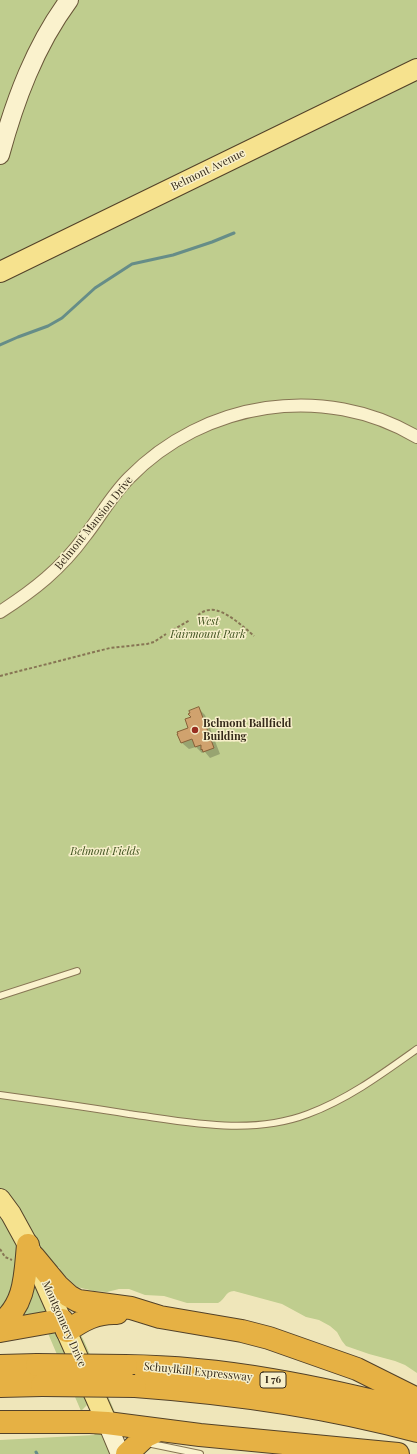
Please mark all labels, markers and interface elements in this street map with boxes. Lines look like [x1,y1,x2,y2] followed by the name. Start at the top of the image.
[169,146,247,194] street label: Belmont Avenue
[52,474,136,572] street label: Belmont Mansion Drive
[170,615,246,641] park label: West Fairmount Park
[203,717,291,743] place label: Belmont Ballfield Building
[190,725,200,735] marker: Belmont Ballfield Building
[70,845,140,859] park label: Belmont Fields
[39,1279,89,1369] street label: Montgomery Drive
[143,1360,253,1384] street label: Schuylkill Expressway
[260,1372,286,1388] road number: I 76

